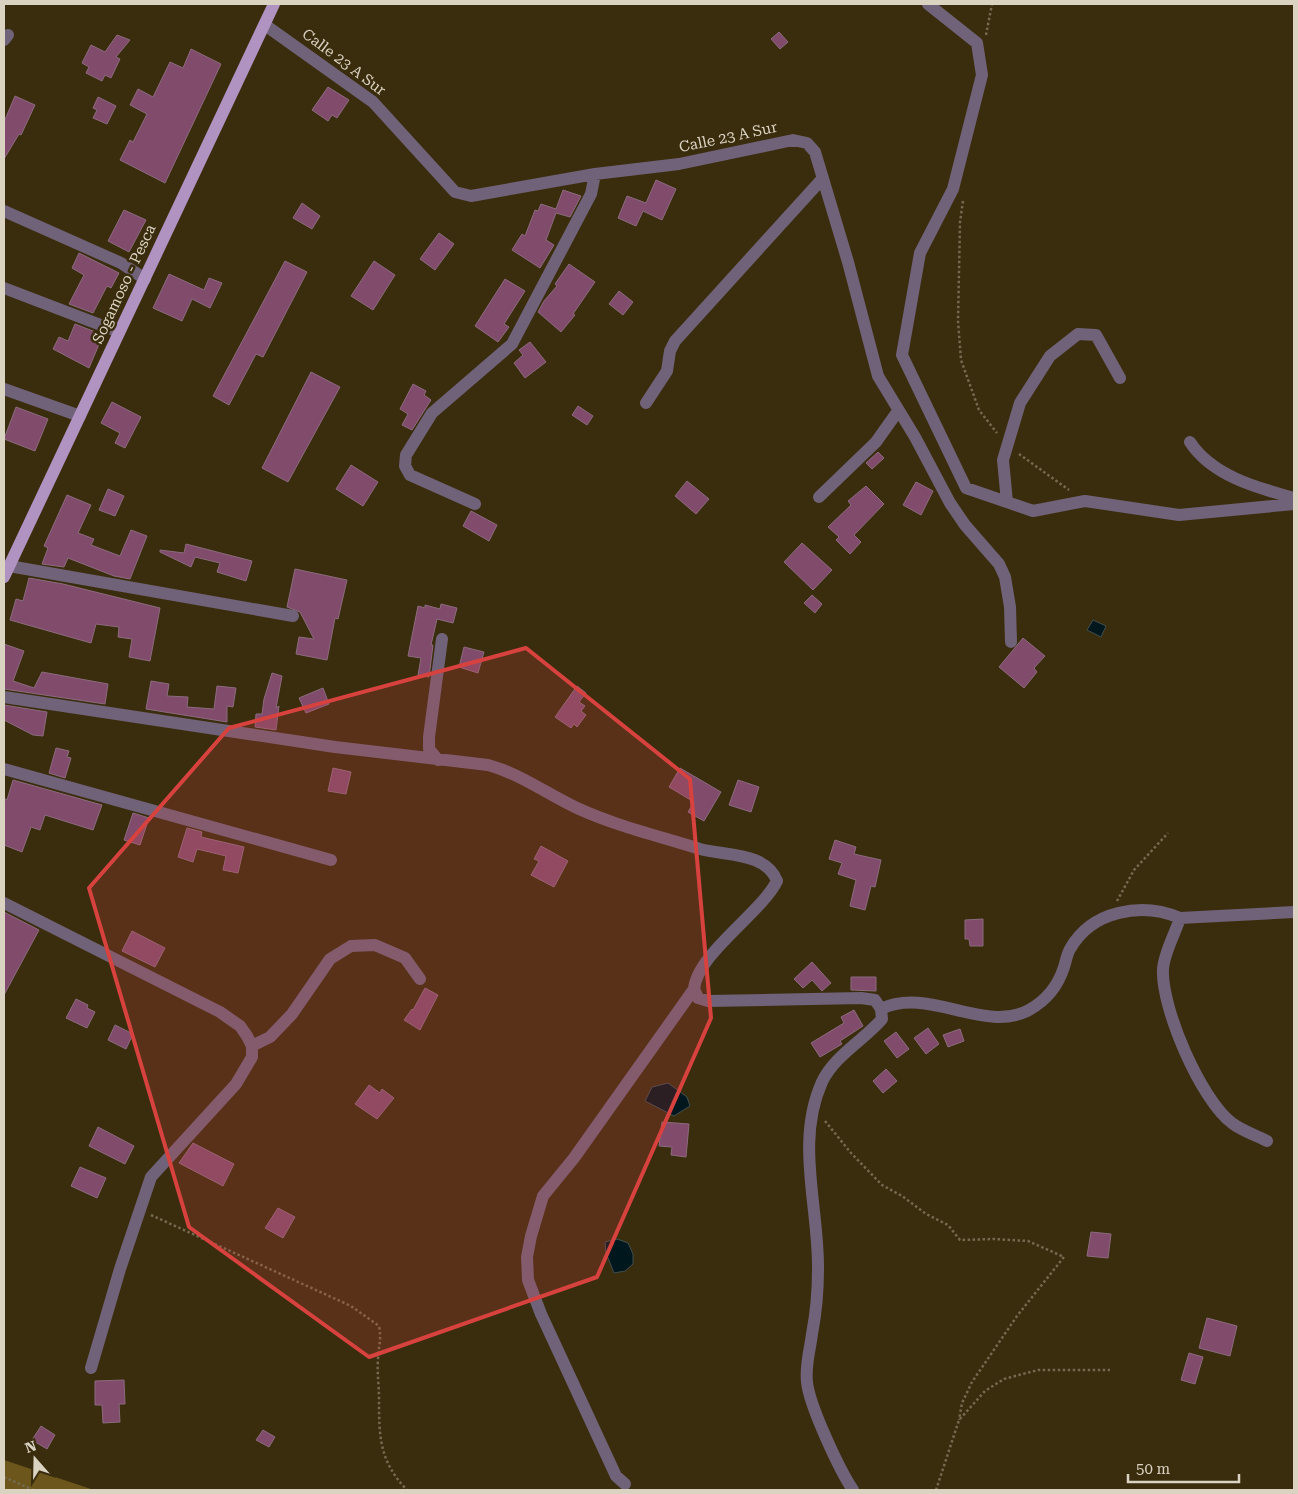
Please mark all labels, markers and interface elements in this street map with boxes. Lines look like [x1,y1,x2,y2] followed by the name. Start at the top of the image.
[299,25,389,99] street label: Calle 23 A Sur
[677,118,779,156] street label: Calle 23 A Sur
[88,221,160,347] street label: Sogamoso - Pesca
[10,1434,60,1484] north arrow
[23,1437,39,1456] text: N
[1128,1452,1239,1484] scale bar
[1136,1460,1171,1478] text: 50 m

